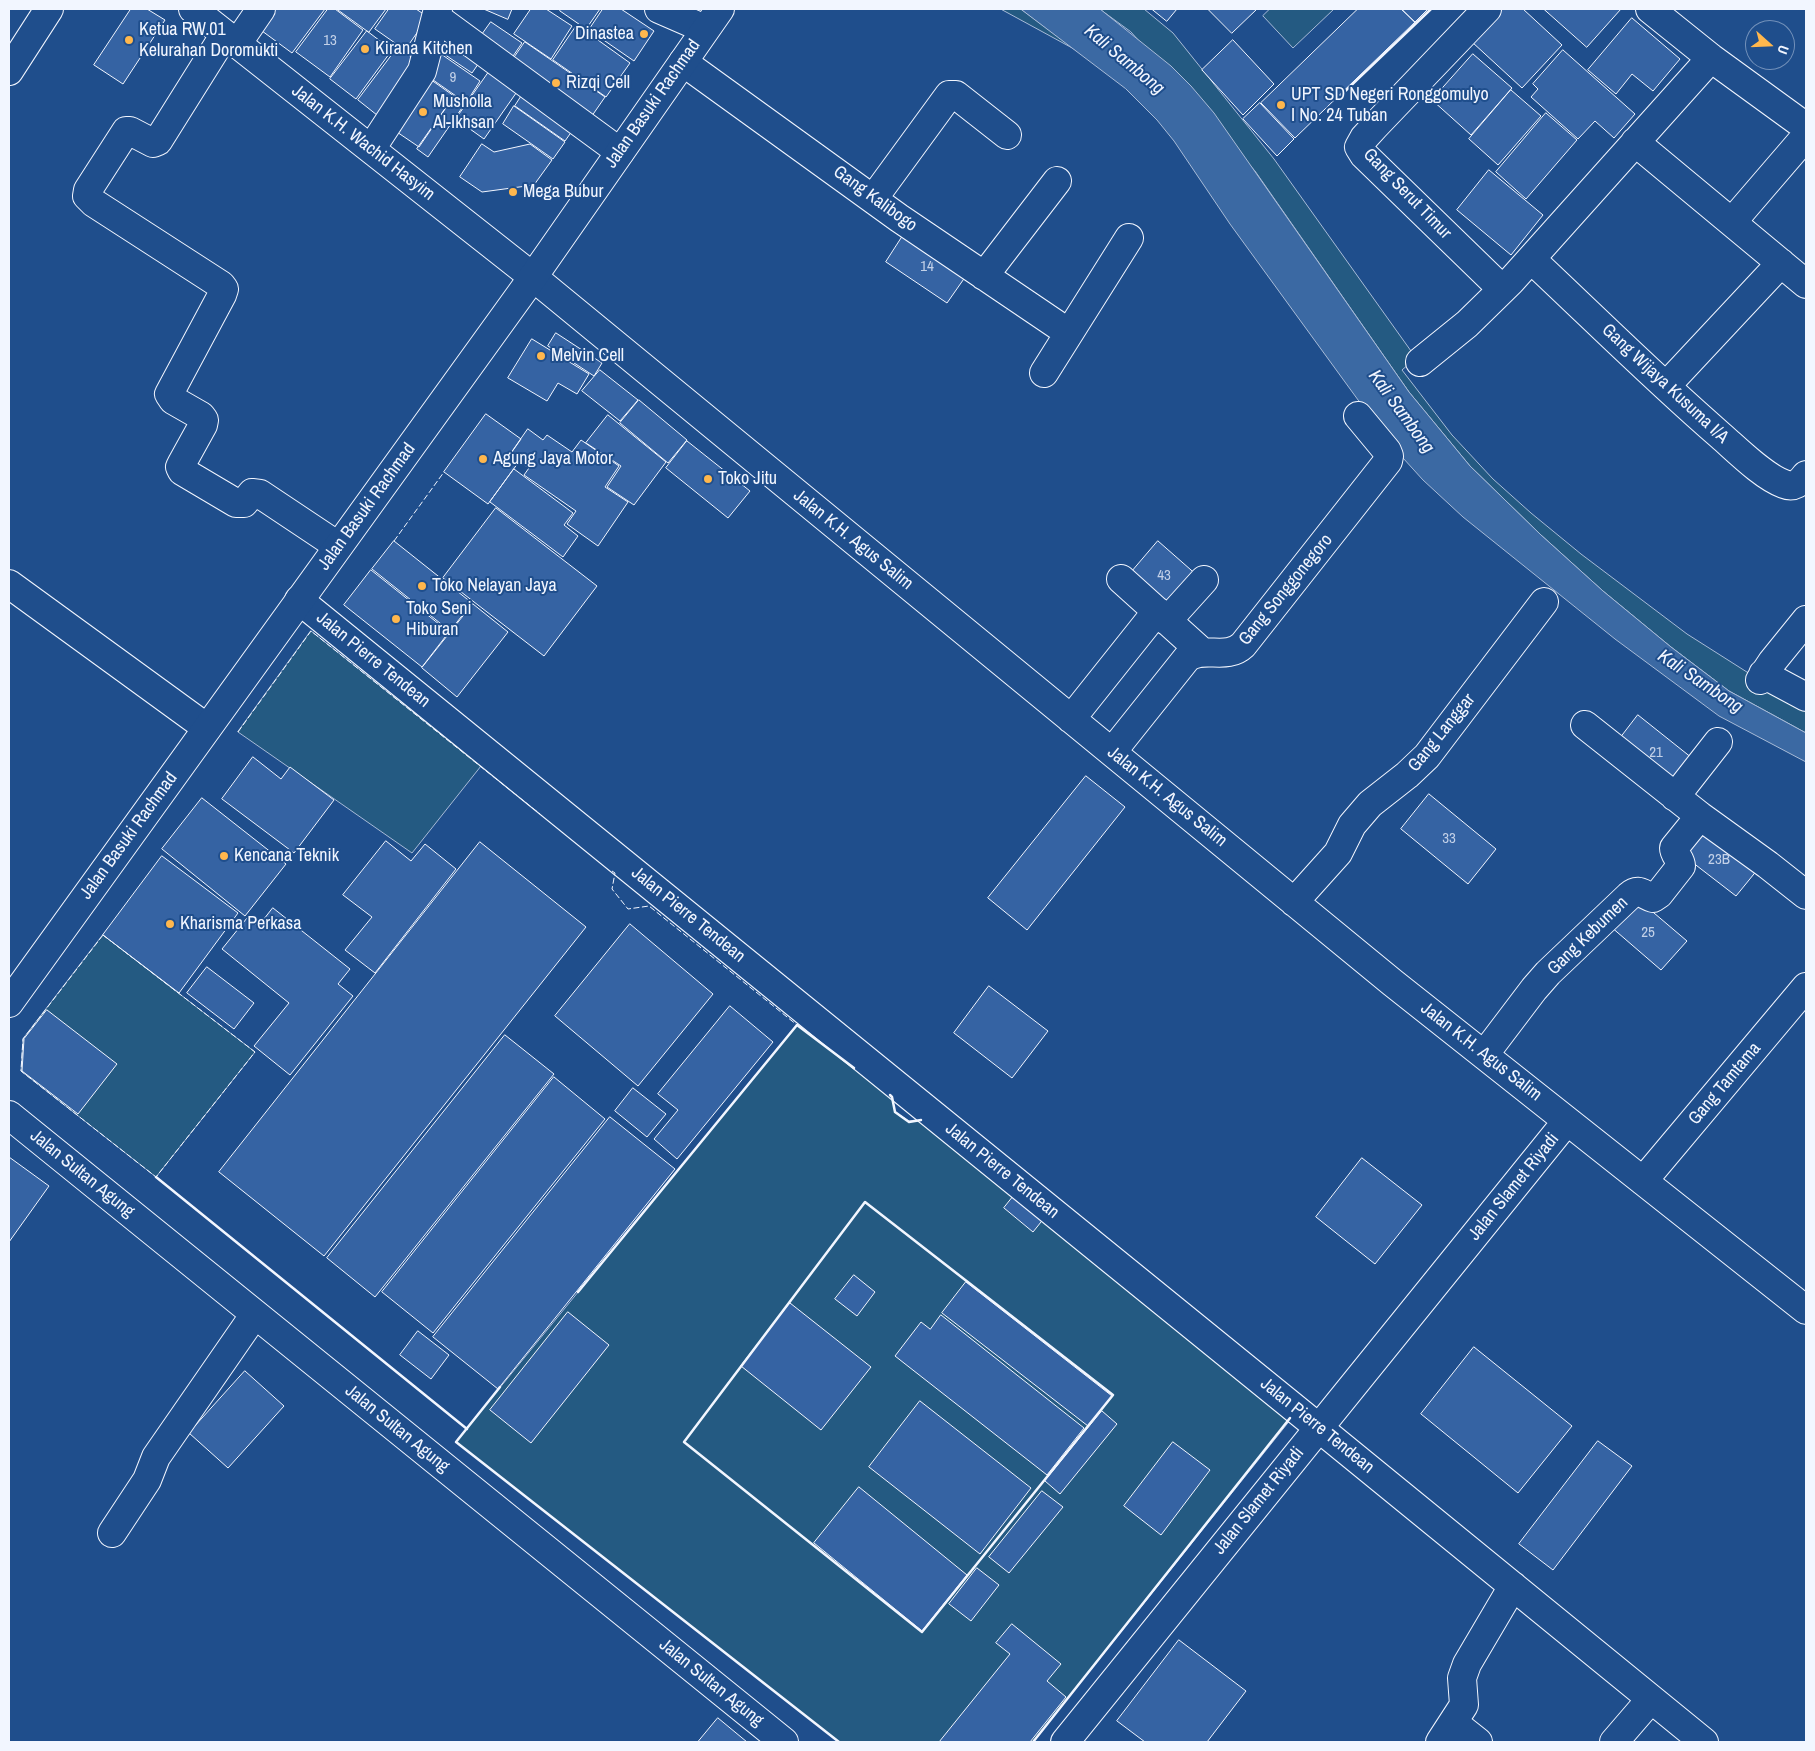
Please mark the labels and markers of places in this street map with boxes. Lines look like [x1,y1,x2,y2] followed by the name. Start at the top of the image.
[139,19,278,62] place label: Ketua RW.01 Kelurahan Doromukti
[575,23,634,45] place label: Dinastea
[638,28,650,40] marker: Dinastea
[123,34,135,46] marker: Ketua RW.01 Kelurahan Doromukti
[375,38,473,60] place label: Kirana Kitchen
[359,43,371,55] marker: Kirana Kitchen
[566,72,630,94] place label: Rizqi Cell
[550,77,562,89] marker: Rizqi Cell
[1291,84,1489,126] place label: UPT SD Negeri Ronggomulyo I No. 24 Tuban
[433,91,495,134] place label: Musholla Al-Ikhsan
[1275,99,1287,111] marker: UPT SD Negeri Ronggomulyo I No. 24 Tuban
[417,106,429,118] marker: Musholla Al-Ikhsan
[523,181,603,203] place label: Mega Bubur
[507,186,519,198] marker: Mega Bubur
[551,345,624,367] place label: Melvin Cell
[535,350,547,362] marker: Melvin Cell
[493,448,613,470] place label: Agung Jaya Motor
[477,453,489,465] marker: Agung Jaya Motor
[718,468,777,490] place label: Toko Jitu
[702,473,714,485] marker: Toko Jitu
[432,575,557,597] place label: Toko Nelayan Jaya
[416,580,428,592] marker: Toko Nelayan Jaya
[406,598,472,640] place label: Toko Seni Hiburan
[390,613,402,625] marker: Toko Seni Hiburan
[234,845,339,867] place label: Kencana Teknik
[218,850,230,862] marker: Kencana Teknik
[180,913,301,935] place label: Kharisma Perkasa
[164,918,176,930] marker: Kharisma Perkasa

